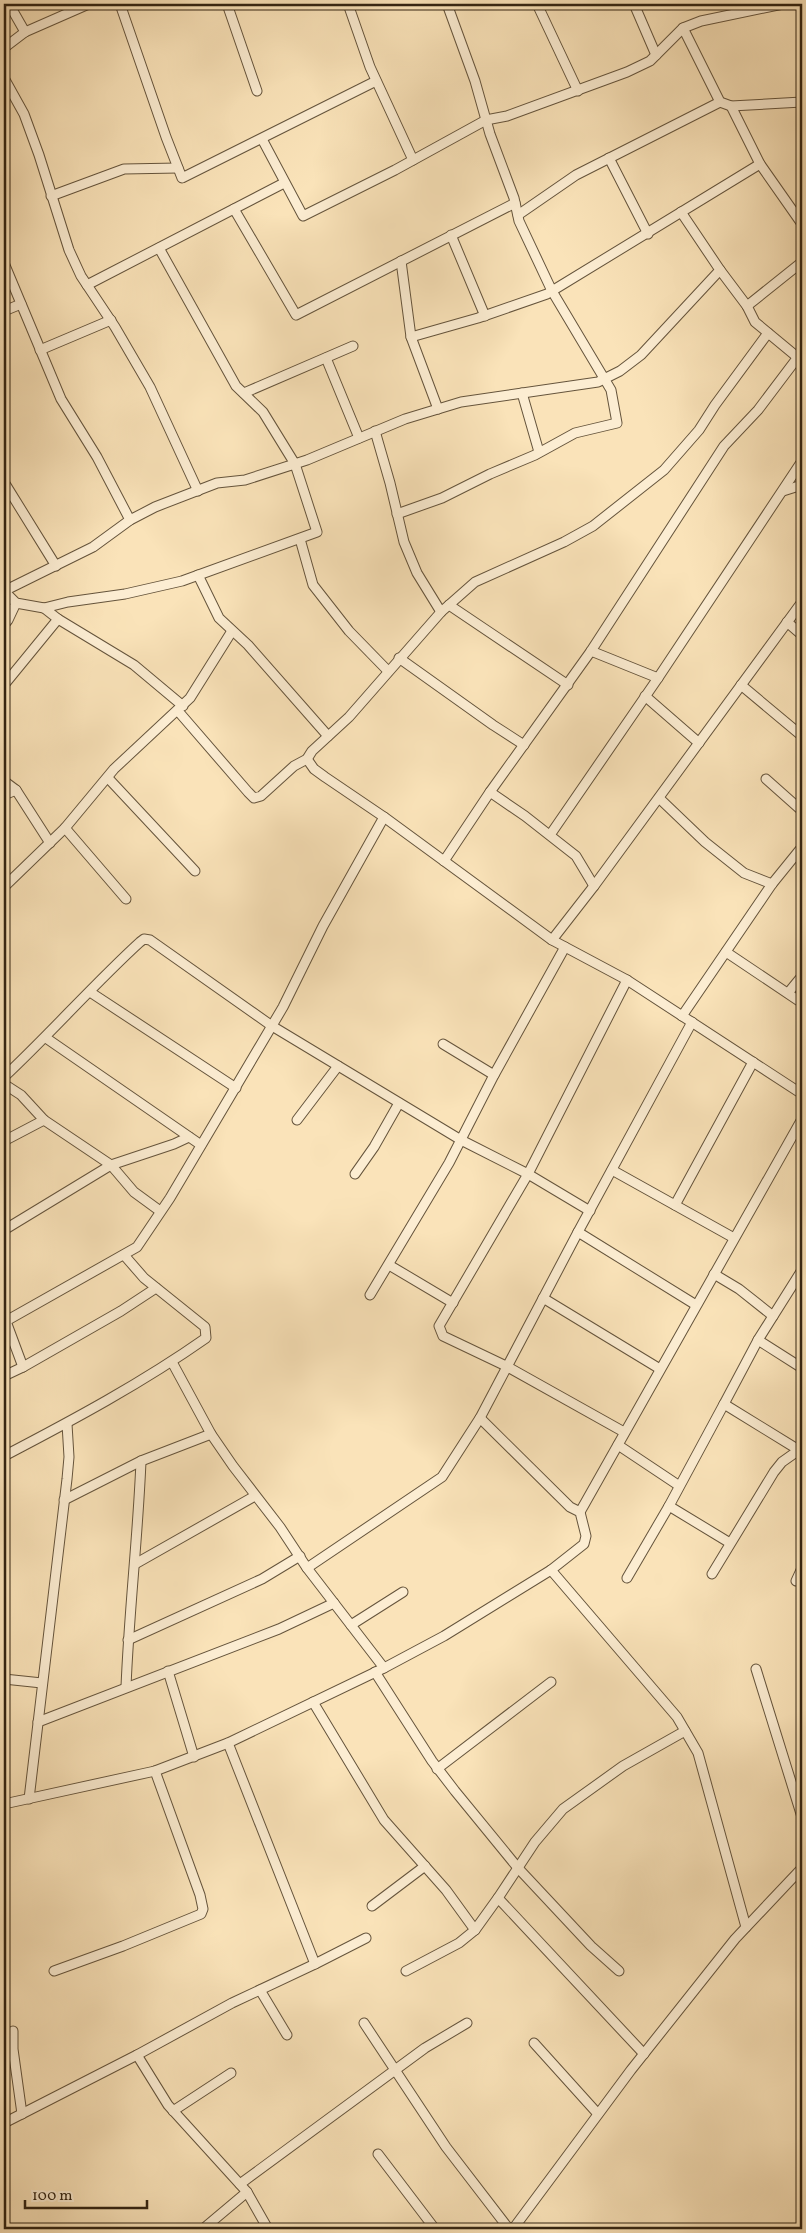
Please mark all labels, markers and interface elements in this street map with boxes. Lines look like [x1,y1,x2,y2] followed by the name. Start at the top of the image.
[25,2178,148,2210] scale bar
[32,2186,72,2207] text: 100 m

